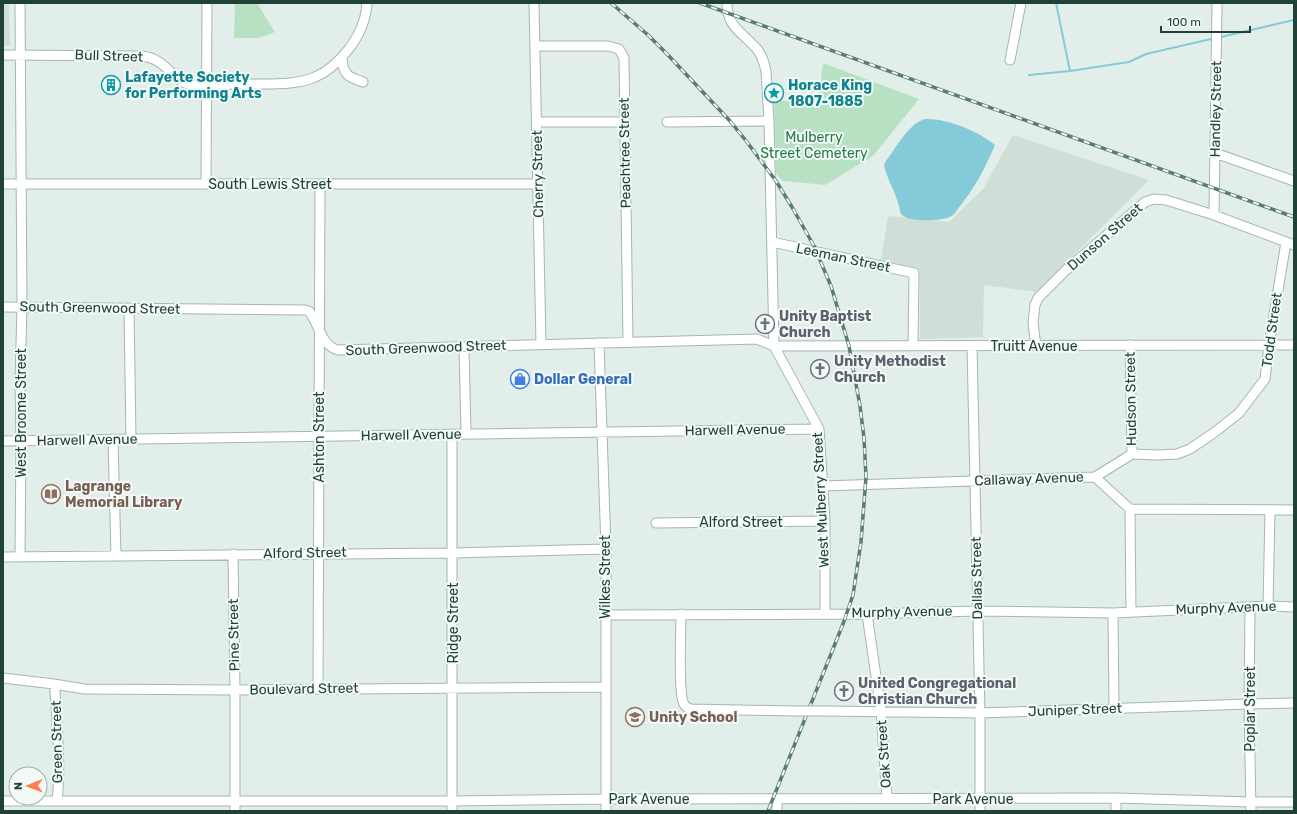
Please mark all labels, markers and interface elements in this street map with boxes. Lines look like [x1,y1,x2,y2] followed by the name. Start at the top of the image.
[1161,8,1250,34] scale bar
[1167,15,1201,29] text: 100 m
[74,46,144,66] street label: Bull Street
[1207,60,1225,158] street label: Handley Street
[125,69,262,102] place label: Lafayette Society for Performing Arts
[100,74,122,96] building icon: Lafayette Society for Performing Arts
[788,77,872,110] place label: Horace King 1807-1885
[763,82,785,104] place icon: Horace King 1807-1885
[616,97,634,209] street label: Peachtree Street
[760,129,868,162] park label: Mulberry Street Cemetery
[529,130,547,218] street label: Cherry Street
[208,176,332,193] street label: South Lewis Street
[1064,199,1146,274] street label: Dunson Street
[794,240,892,276] street label: Leeman Street
[1258,291,1286,369] street label: Todd Street
[19,298,181,318] street label: South Greenwood Street
[779,308,872,341] place label: Unity Baptist Church
[754,313,776,335] church icon: Unity Baptist Church
[345,337,507,359] street label: South Greenwood Street
[990,338,1078,355] street label: Truitt Avenue
[13,348,30,478] street label: West Broome Street
[1122,351,1140,446] street label: Hudson Street
[834,353,946,386] place label: Unity Methodist Church
[809,358,831,380] church icon: Unity Methodist Church
[509,368,531,390] shop icon: Dollar General
[534,371,632,388] place label: Dollar General
[311,391,328,482] street label: Ashton Street
[684,421,786,439] street label: Harwell Avenue
[360,426,462,444] street label: Harwell Avenue
[36,431,138,449] street label: Harwell Avenue
[809,431,833,568] street label: West Mulberry Street
[974,469,1084,489] street label: Callaway Avenue
[65,478,183,511] place label: Lagrange Memorial Library
[40,483,62,505] library icon: Lagrange Memorial Library
[699,514,783,531] street label: Alford Street
[597,535,614,619] street label: Wilkes Street
[968,536,986,620] street label: Dallas Street
[263,544,347,562] street label: Alford Street
[445,582,462,664] street label: Ridge Street
[225,598,243,671] street label: Pine Street
[1175,598,1277,618] street label: Murphy Avenue
[851,603,953,621] street label: Murphy Avenue
[1242,666,1259,752] street label: Poplar Street
[858,675,1016,708] place label: United Congregational Christian Church
[249,680,359,698] street label: Boulevard Street
[833,680,855,702] church icon: United Congregational Christian Church
[48,700,66,784] street label: Green Street
[1028,700,1123,720] street label: Juniper Street
[624,706,646,728] school or university icon: Unity School
[649,709,737,726] place label: Unity School
[873,719,895,789] street label: Oak Street
[8,766,48,806] north arrow
[12,782,25,790] text: N
[608,791,690,808] street label: Park Avenue
[932,791,1014,808] street label: Park Avenue

